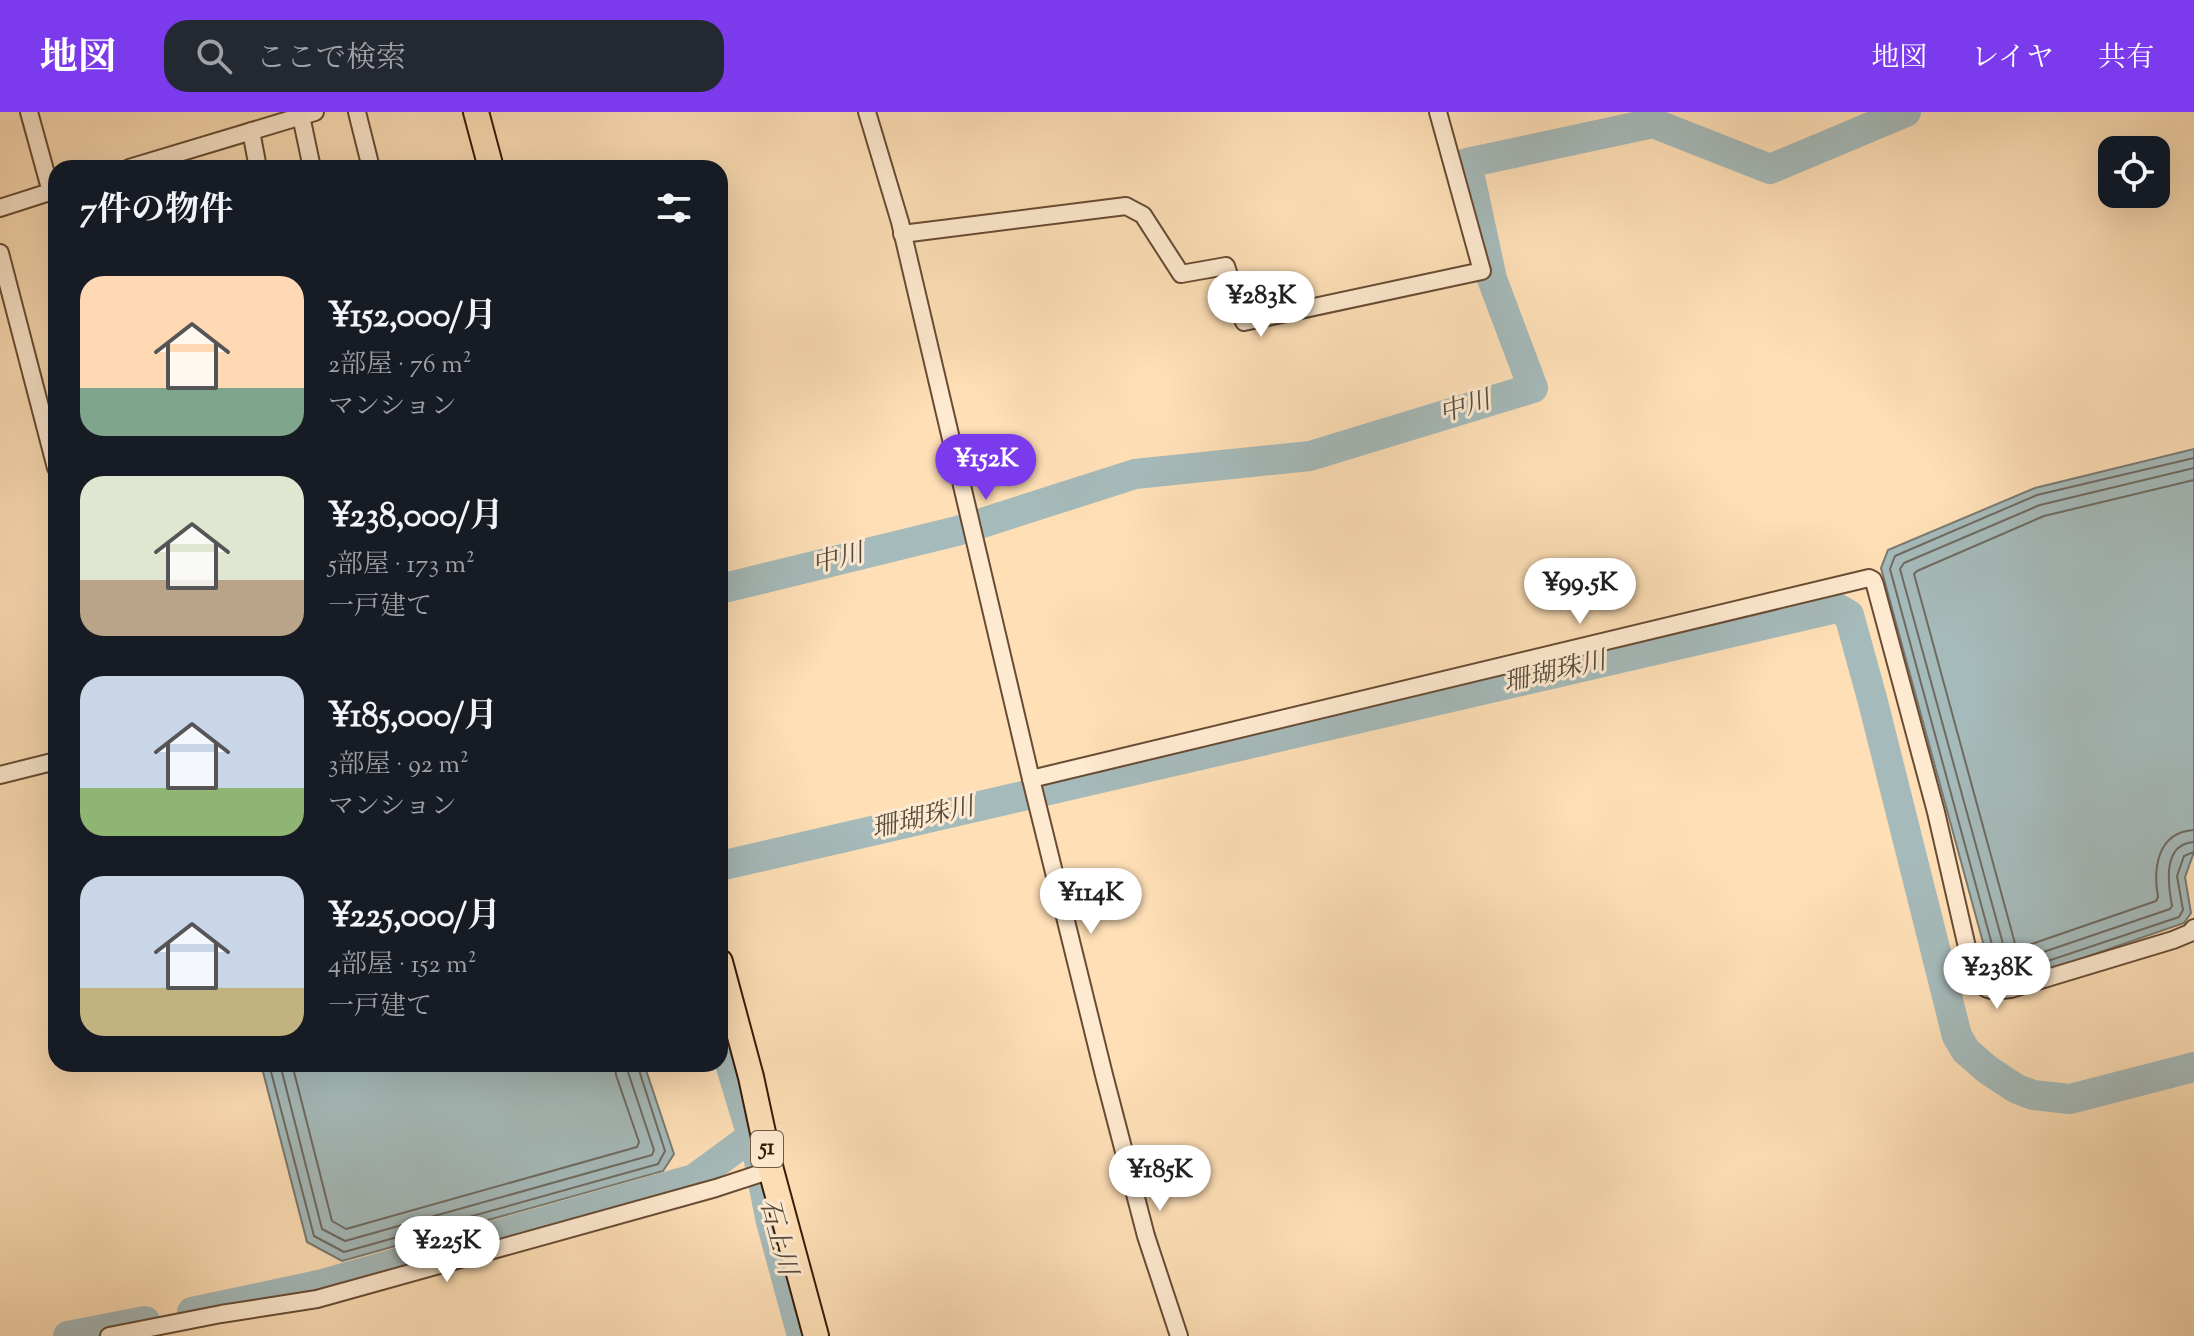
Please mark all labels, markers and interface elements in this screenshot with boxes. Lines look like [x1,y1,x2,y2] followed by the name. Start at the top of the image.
[164,20,724,92] search box
[40,33,116,87] text: 地図
[192,34,236,78] icon: search
[256,38,406,81] text: ここで検索
[1871,39,1927,79] text: 地図
[1971,39,2054,79] text: レイヤ
[2098,39,2154,79] text: 共有
[2098,136,2170,208] map controls
[2098,136,2170,208] button: locate
[652,186,696,230] icon: filters
[80,187,233,236] text: 7件の物件
[1205,271,1317,339] pin: ¥283K
[1226,278,1296,315] text: ¥283K
[328,293,497,342] text: ¥152,000/月
[144,308,240,404] icon: home
[328,347,472,384] text: 2部屋 · 76 m²
[1435,382,1498,433] water label: 中川
[328,389,457,426] text: マンション
[930,434,1042,502] pin: ¥152K
[953,441,1019,478] text: ¥152K
[328,493,504,542] text: ¥238,000/月
[144,508,240,604] icon: home
[808,535,871,584] water label: 中川
[328,547,475,584] text: 5部屋 · 173 m²
[1515,558,1645,626] pin: ¥99.5K
[1542,565,1618,602] text: ¥99.5K
[328,589,432,626] text: 一戸建て
[1500,643,1613,703] water label: 珊瑚珠川
[328,693,498,742] text: ¥185,000/月
[144,708,240,804] icon: home
[328,747,469,784] text: 3部屋 · 92 m²
[328,789,457,826] text: マンション
[868,789,981,849] water label: 珊瑚珠川
[1035,868,1147,936] pin: ¥114K
[1058,875,1124,912] text: ¥114K
[328,893,501,942] text: ¥225,000/月
[144,908,240,1004] icon: home
[1941,943,2053,1011] pin: ¥238K
[328,947,476,984] text: 4部屋 · 152 m²
[1962,950,2032,987] text: ¥238K
[328,989,432,1026] text: 一戸建て
[751,1131,783,1167] road number: 51
[1104,1145,1216,1213] pin: ¥185K
[1127,1152,1193,1189] text: ¥185K
[749,1195,806,1282] water label: 石上川
[391,1216,503,1284] pin: ¥225K
[413,1223,481,1260] text: ¥225K

